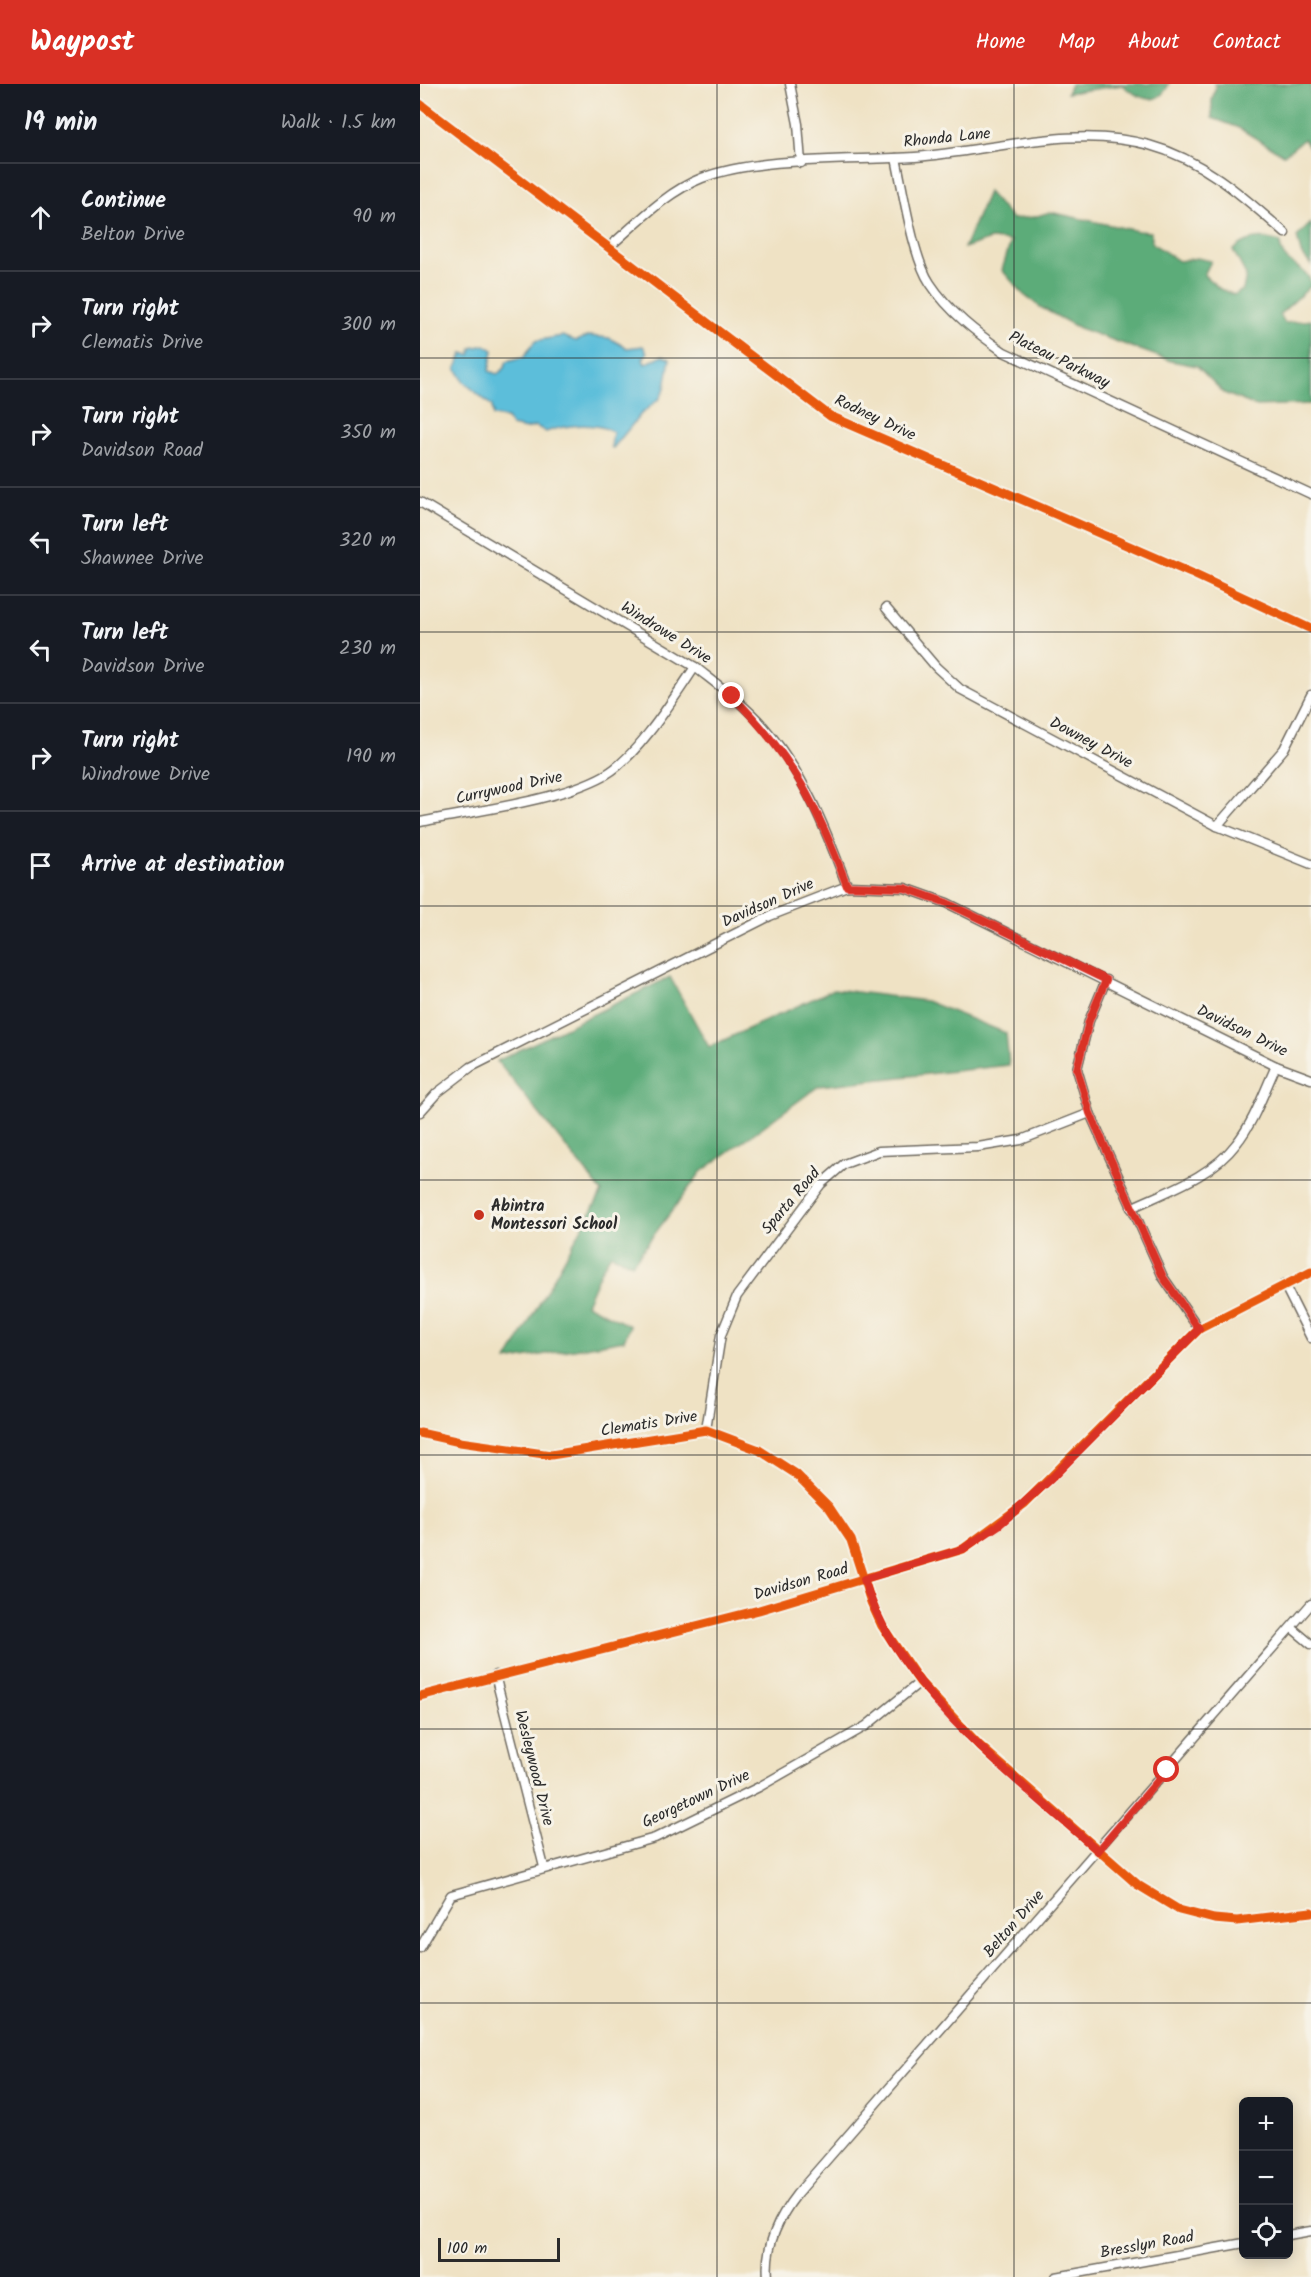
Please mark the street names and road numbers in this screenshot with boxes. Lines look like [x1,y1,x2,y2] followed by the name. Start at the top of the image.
[902,121,992,155] street label: Rhonda Lane
[1004,325,1114,396] street label: Plateau Parkway
[830,388,920,448] street label: Rodney Drive
[616,595,716,671] street label: Windrowe Drive
[1045,711,1137,775] street label: Downey Drive
[453,765,565,811] street label: Currywood Drive
[718,871,818,935] street label: Davidson Drive
[1192,998,1292,1064] street label: Davidson Drive
[755,1161,827,1240] street label: Sparta Road
[599,1404,699,1444] street label: Clematis Drive
[751,1556,852,1607] street label: Davidson Road
[508,1708,560,1828] street label: Wesleywood Drive
[638,1763,754,1835] street label: Georgetown Drive
[977,1884,1051,1964] street label: Belton Drive
[1098,2224,1197,2266] street label: Bresslyn Road

